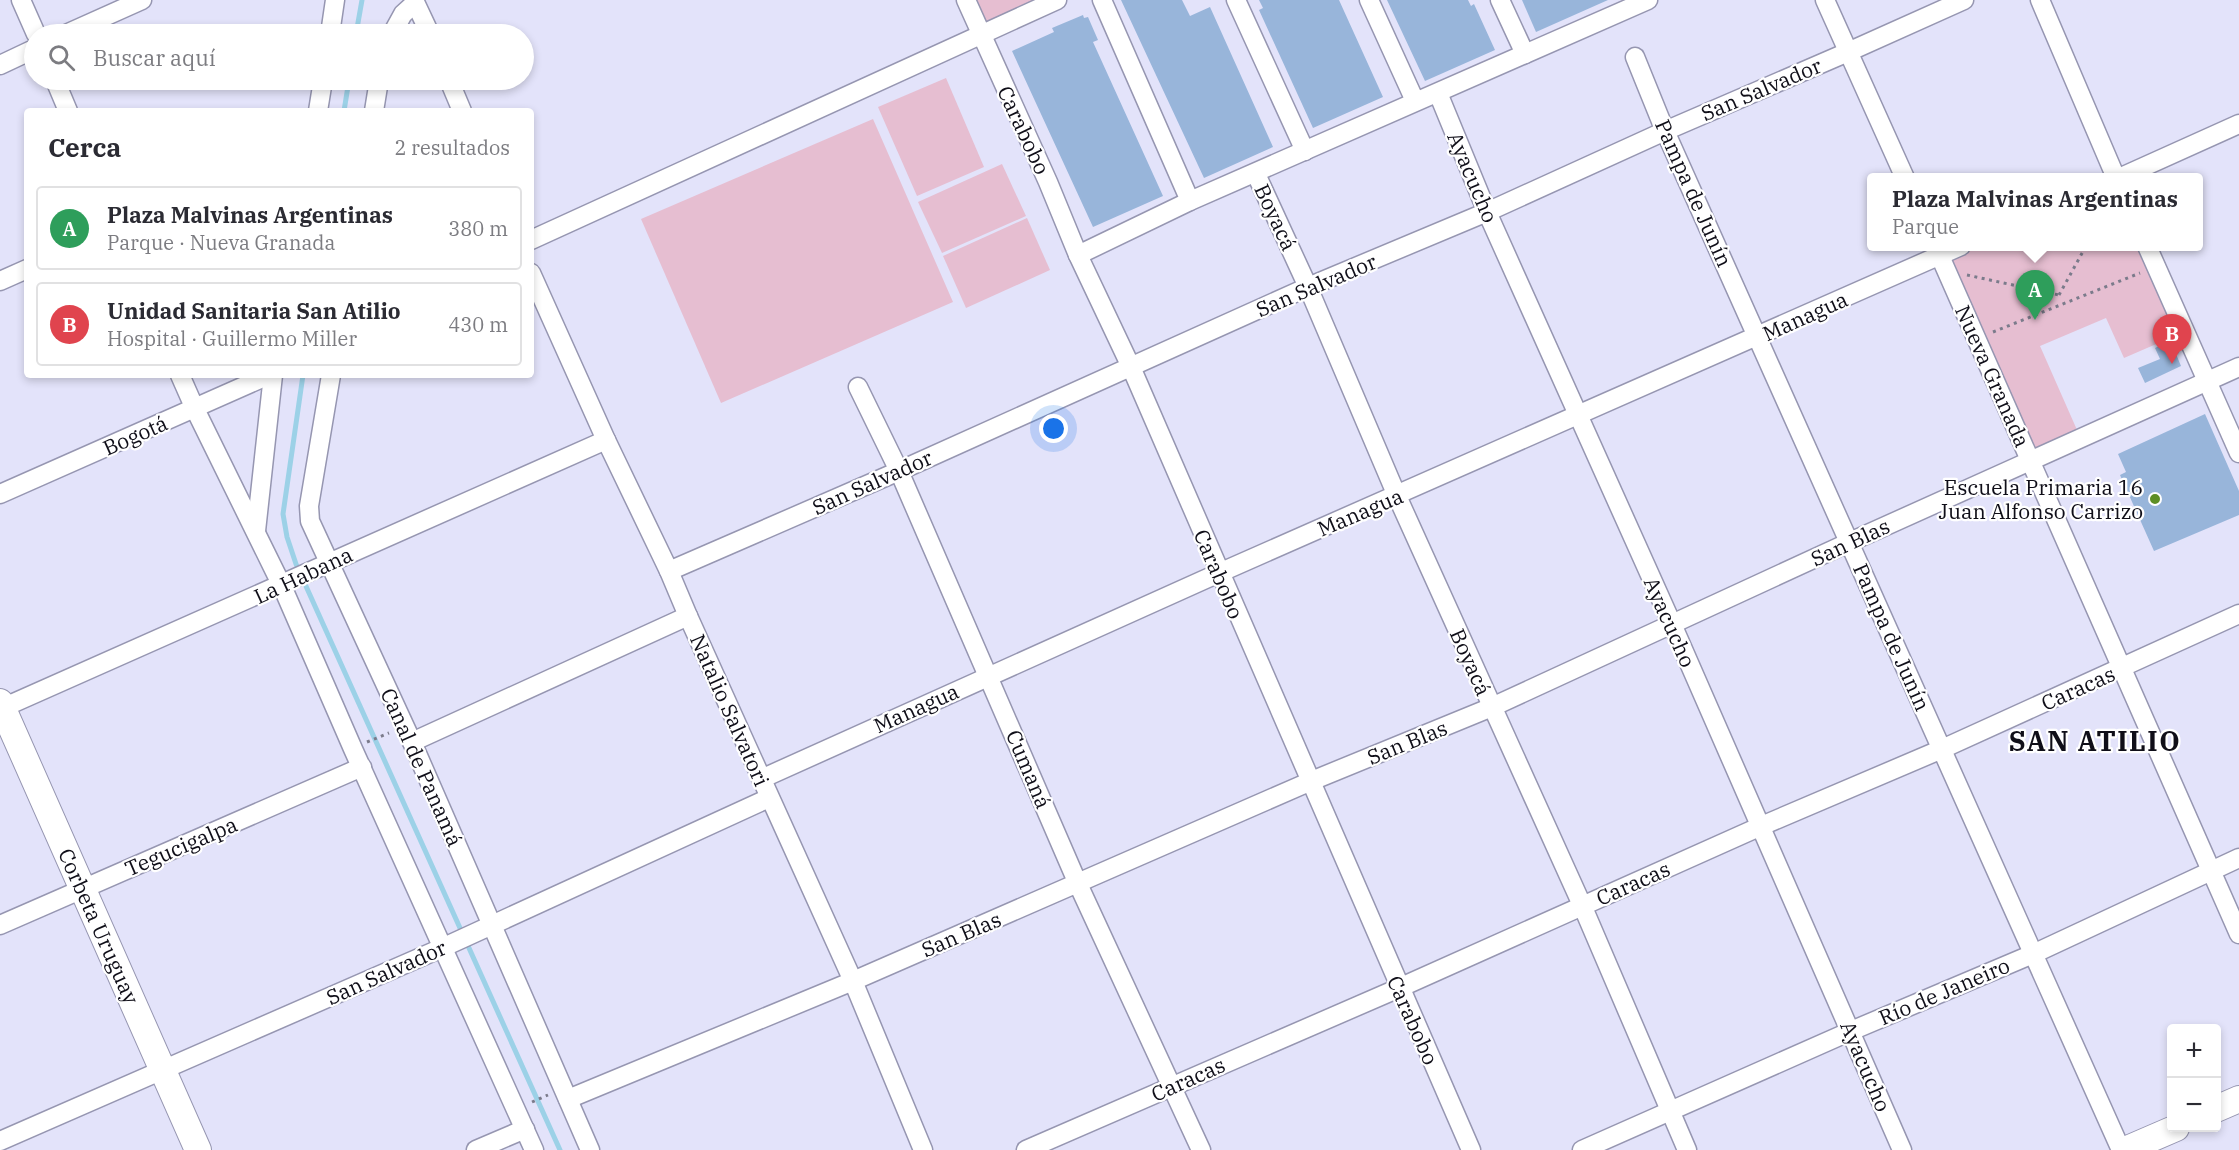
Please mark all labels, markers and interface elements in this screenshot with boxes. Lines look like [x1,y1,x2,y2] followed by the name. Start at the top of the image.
[24,24,534,90] search box
[45,41,78,74] icon: search
[93,43,216,72] text: Buscar aquí
[1696,51,1826,127] street label: San Salvador
[991,81,1057,179] street label: Carabobo
[1649,115,1739,271] street label: Pampa de Junín
[1441,127,1505,227] street label: Ayacucho
[48,130,121,164] text: Cerca
[394,134,510,161] text: 2 resultados
[1867,173,2203,251] popup
[1248,179,1304,255] street label: Boyacá
[1892,184,2178,213] text: Plaza Malvinas Argentinas
[107,200,393,229] text: Plaza Malvinas Argentinas
[1892,213,1959,240] text: Parque
[63,215,76,242] text: A
[448,215,508,242] text: 380 m
[107,229,335,256] text: Parque · Nueva Granada
[1251,247,1381,323] street label: San Salvador
[2016,270,2054,320] pin: A
[1758,285,1852,347] street label: Managua
[107,296,401,325] text: Unidad Sanitaria San Atilio
[1949,300,2037,452] street label: Nueva Granada
[62,311,77,338] text: B
[448,311,508,338] text: 430 m
[2152,314,2192,364] pin: B
[107,325,357,352] text: Hospital · Guillermo Miller
[98,408,172,462] street label: Bogotá
[1039,414,1068,443] your location
[808,443,937,521] street label: San Salvador
[1939,473,2143,525] place label: Escuela Primaria 16 Juan Alfonso Carrizo
[1313,481,1407,543] street label: Managua
[2148,492,2162,506] marker: Escuela Primaria 16 Juan Alfonso Carrizo
[1806,512,1894,572] street label: San Blas
[1188,525,1250,623] street label: Carabobo
[249,540,357,610] street label: La Habana
[1847,559,1937,715] street label: Pampa de Junín
[1638,572,1702,672] street label: Ayacucho
[1444,624,1498,700] street label: Boyacá
[684,630,776,790] street label: Natalio Salvatori
[2037,659,2119,717] street label: Caracas
[869,677,963,739] street label: Managua
[375,683,469,851] street label: Canal de Panamá
[1363,713,1451,771] street label: San Blas
[2009,723,2181,758] district label: SAN ATILIO
[1000,725,1058,813] street label: Cumaná
[121,810,241,882] street label: Tegucigalpa
[52,844,146,1009] street label: Corbeta Uruguay
[1592,854,1674,912] street label: Caracas
[917,905,1005,963] street label: San Blas
[322,933,451,1011] street label: San Salvador
[1874,951,2014,1031] street label: Río de Janeiro
[1381,971,1445,1069] street label: Carabobo
[1834,1016,1898,1116] street label: Ayacucho
[2167,1024,2221,1132] map controls
[2167,1024,2221,1078] button: +
[1147,1050,1229,1108] street label: Caracas
[2167,1078,2221,1132] button: −

